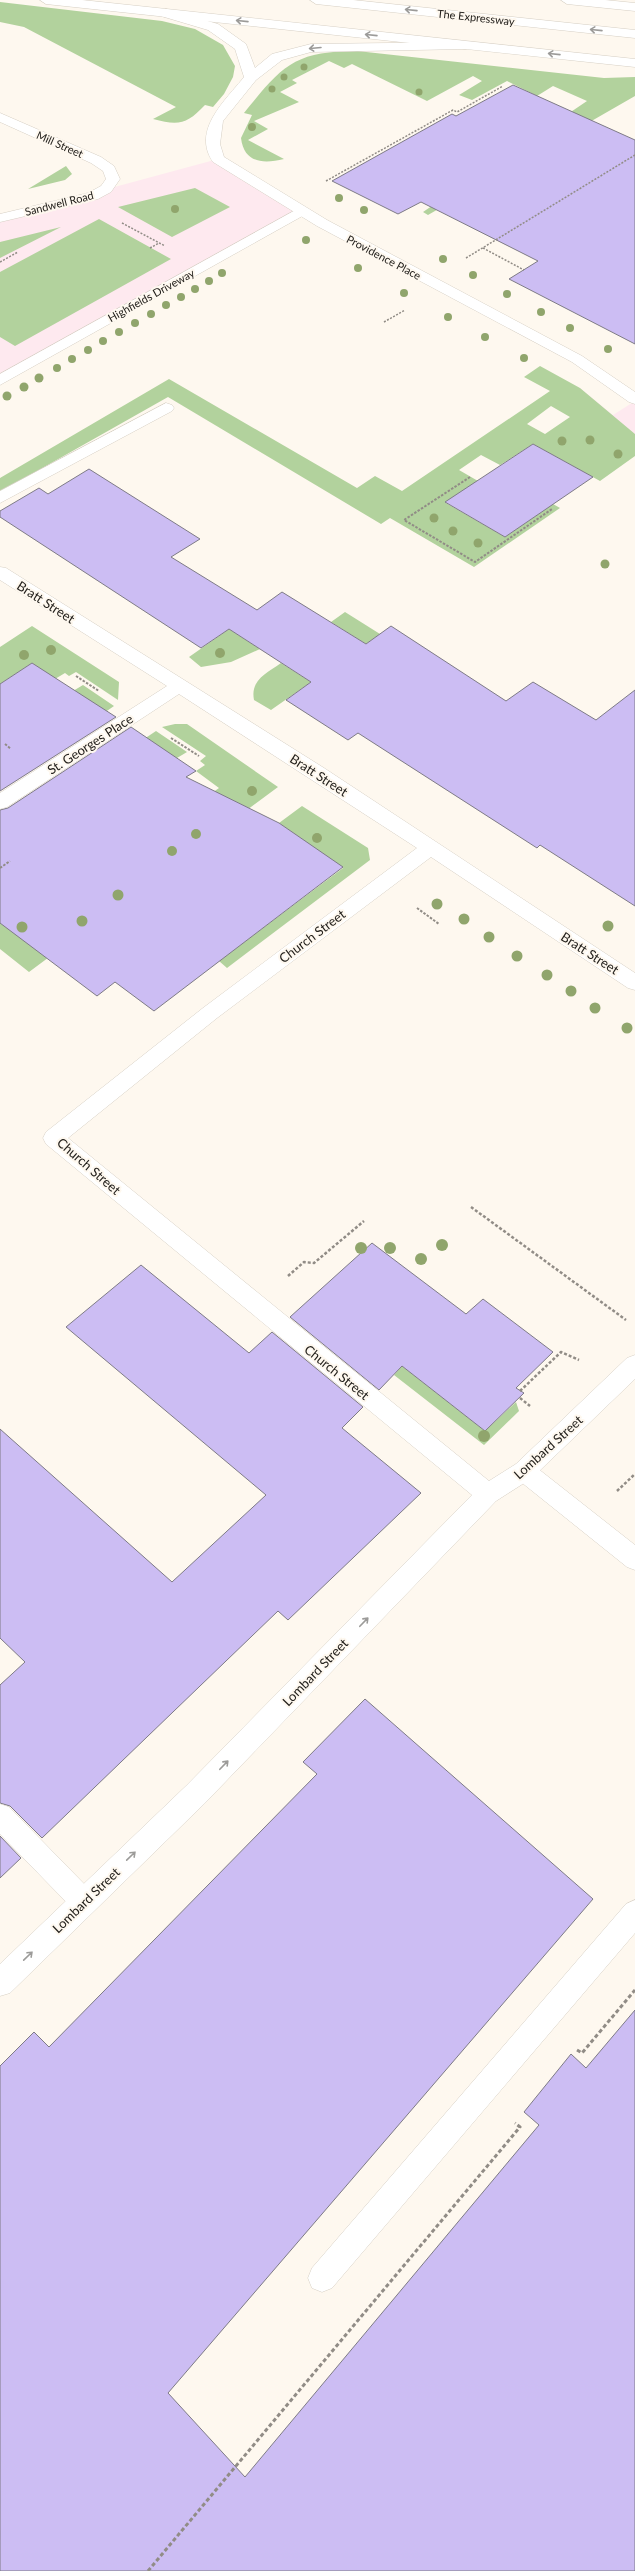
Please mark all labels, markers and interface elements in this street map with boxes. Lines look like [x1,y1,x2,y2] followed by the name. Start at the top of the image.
[405,6,418,14] one-way arrow
[437,6,516,28] street label: The Expressway
[236,18,249,25] one-way arrow
[590,26,603,34] one-way arrow
[365,31,378,39] one-way arrow
[309,45,322,52] one-way arrow
[548,51,561,58] one-way arrow
[35,128,85,160] street label: Mill Street
[23,188,95,218] street label: Sandwell Road
[345,232,423,282] street label: Providence Place
[105,266,197,324] street label: Highfields Driveway
[14,577,78,627] street label: Bratt Street
[44,710,136,778] street label: St. Georges Place
[287,750,351,800] street label: Bratt Street
[276,906,348,966] street label: Church Street
[558,928,622,978] street label: Bratt Street
[54,1134,124,1198] street label: Church Street
[301,1341,373,1403] street label: Church Street
[510,1412,586,1482] street label: Lombard Street
[359,1617,369,1627] one-way arrow
[279,1635,351,1709] street label: Lombard Street
[219,1760,229,1770] one-way arrow
[126,1852,136,1861] one-way arrow
[49,1864,123,1936] street label: Lombard Street
[23,1951,33,1961] one-way arrow

